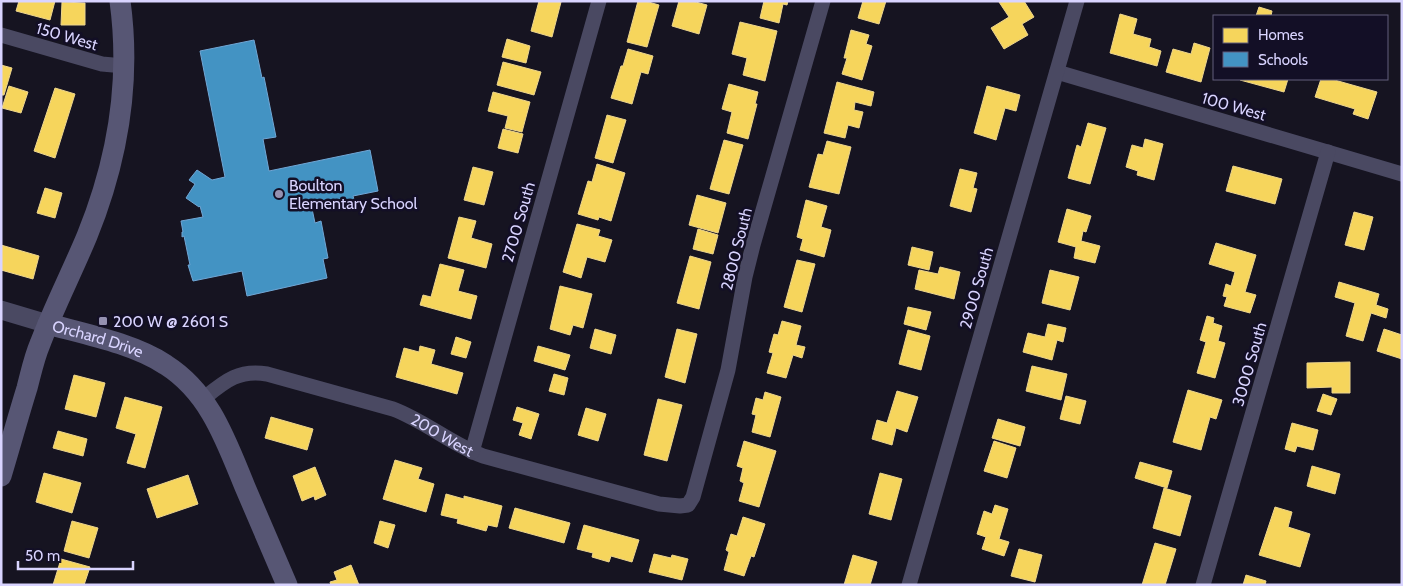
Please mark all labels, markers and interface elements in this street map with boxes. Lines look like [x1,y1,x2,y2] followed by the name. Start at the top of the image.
[1213,15,1388,80] legend
[34,19,101,55] street label: 150 West
[1258,26,1304,44] text: Homes
[1258,51,1308,69] text: Schools
[1200,88,1269,125] street label: 100 West
[289,176,417,213] place label: Boulton Elementary School
[498,180,539,265] street label: 2700 South
[273,188,285,200] marker: Boulton Elementary School
[717,206,756,292] street label: 2800 South
[956,245,997,331] street label: 2900 South
[113,312,228,331] place label: 200 W @ 2601 S
[97,315,109,327] marker: 200 W @ 2601 S
[50,317,146,362] street label: Orchard Drive
[1228,320,1271,408] street label: 3000 South
[407,410,477,461] street label: 200 West
[18,538,132,570] scale bar
[25,547,60,565] text: 50 m

